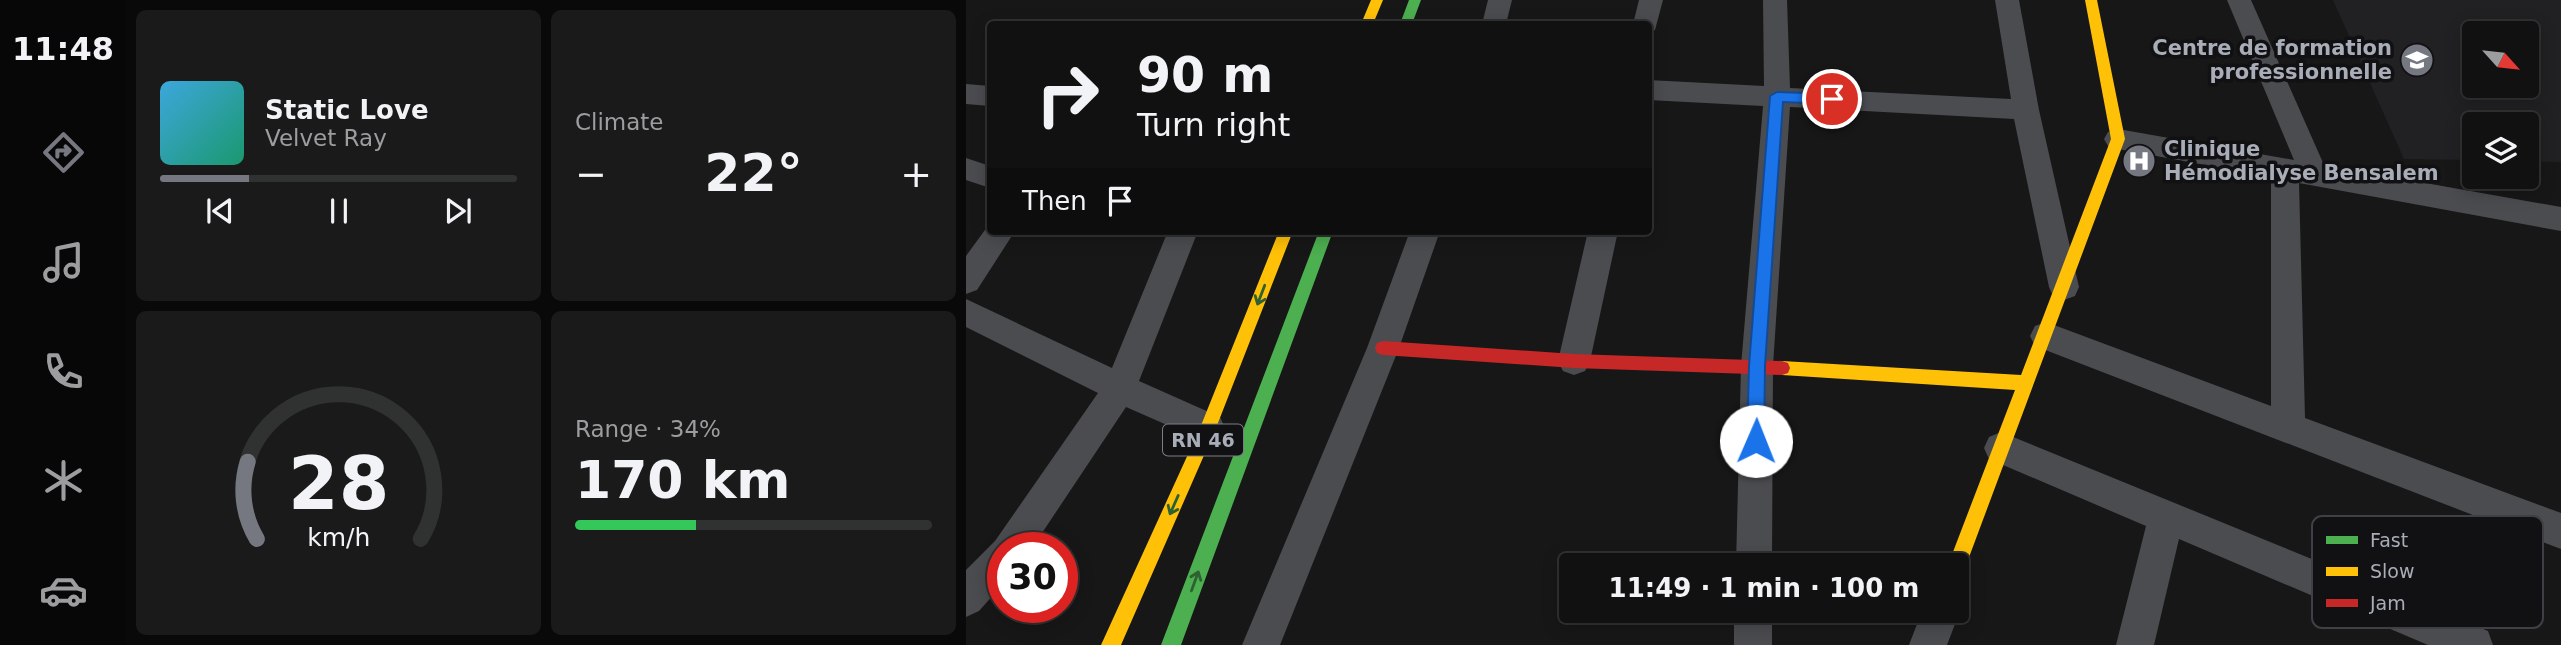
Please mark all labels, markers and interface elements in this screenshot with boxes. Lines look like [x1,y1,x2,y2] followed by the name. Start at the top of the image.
[2462,21,2539,98] north arrow
[2462,21,2539,189] map controls
[12,30,114,68] text: 11:48
[2152,36,2392,84] place label: Centre de formation professionnelle
[2398,41,2436,79] school or university icon: Centre de formation professionnelle
[1137,47,1273,104] text: 90 m
[1022,49,1113,140] icon: right
[1802,69,1862,129] pin
[1813,80,1851,118] icon: arrive
[265,95,429,125] text: Static Love
[1137,106,1290,144] text: Turn right
[575,109,664,135] text: Climate
[2462,112,2539,189] button: layers
[265,125,387,151] text: Velvet Ray
[39,128,88,177] icon: directions
[2164,137,2439,185] place label: Clinique Hémodialyse Bensalem
[2120,142,2158,180] hospital icon: Clinique Hémodialyse Bensalem
[704,143,803,203] text: 22°
[575,152,607,196] text: −
[900,152,932,196] text: +
[1101,182,1139,220] icon: arrive
[1022,186,1087,216] text: Then
[201,192,239,230] icon: previous
[320,192,358,230] icon: pause
[439,192,477,230] icon: next
[39,238,88,287] icon: music
[1254,283,1267,305] one-way arrow
[39,347,88,396] icon: phone
[1719,404,1793,478] position arrow
[575,416,721,442] text: Range · 34%
[1163,424,1243,456] road number: RN 46
[288,441,389,526] text: 28
[575,450,790,510] text: 170 km
[39,456,88,505] icon: climate
[1167,494,1180,515] one-way arrow
[2312,516,2543,628] legend
[307,523,370,552] text: km/h
[2370,529,2408,551] text: Fast
[987,532,1078,623] speed limit sign: 30
[2370,560,2415,582] text: Slow
[39,566,88,615] icon: car
[1190,571,1202,593] one-way arrow
[1609,573,1919,603] text: 11:49 · 1 min · 100 m
[2369,592,2406,614] text: Jam

